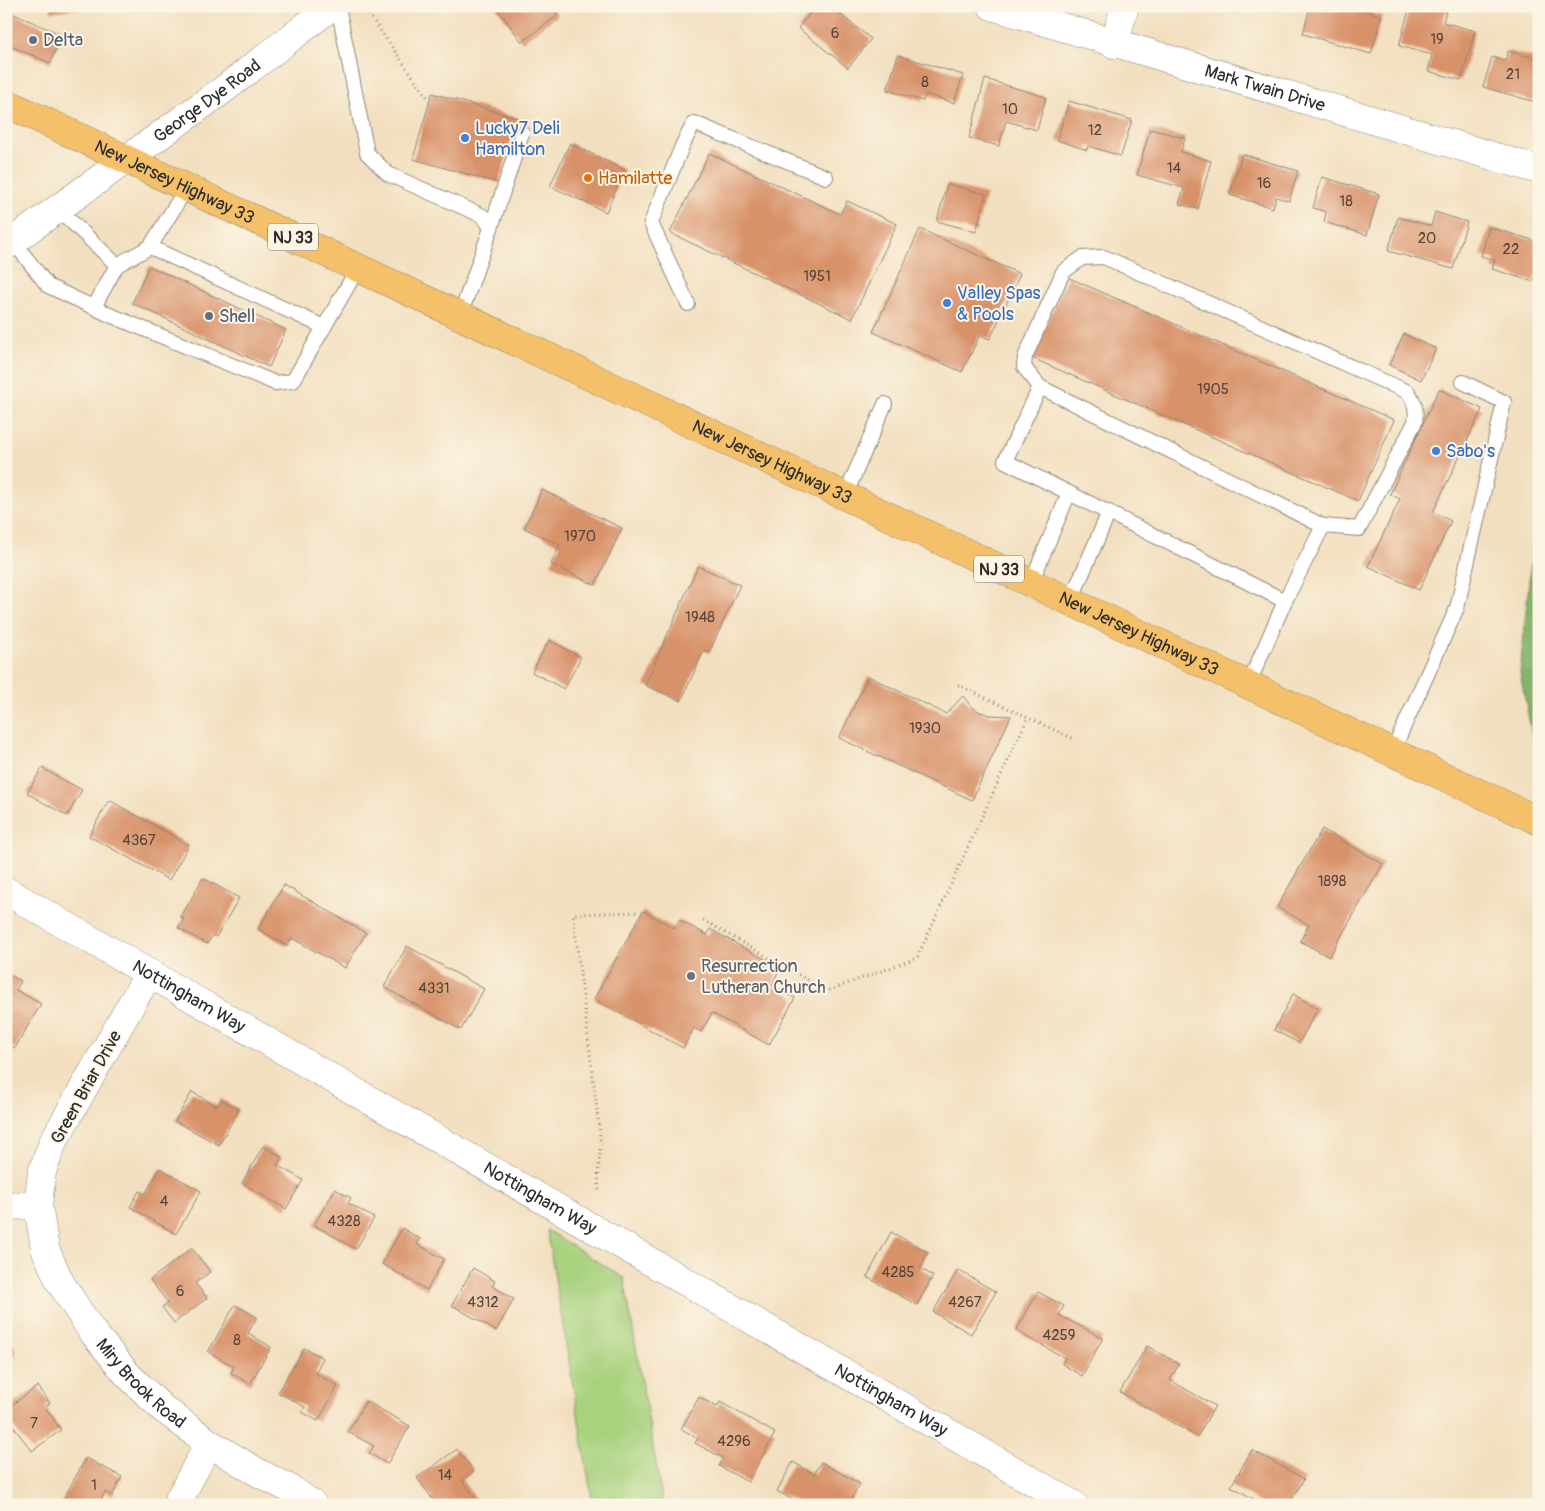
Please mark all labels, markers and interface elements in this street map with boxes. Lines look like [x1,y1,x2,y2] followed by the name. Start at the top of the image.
[831,24,839,43] house number: 6
[43,29,83,52] place label: Delta
[1430,30,1444,49] house number: 19
[27,34,39,46] marker: Delta
[149,54,266,148] street label: George Dye Road
[1202,59,1328,117] street label: Mark Twain Drive
[1506,65,1520,84] house number: 21
[921,73,929,92] house number: 8
[1002,100,1018,119] house number: 10
[475,117,560,161] place label: Lucky7 Deli Hamilton
[1088,121,1102,140] house number: 12
[459,132,471,144] marker: Lucky7 Deli Hamilton
[91,135,258,230] street label: New Jersey Highway 33
[1167,159,1182,178] house number: 14
[598,167,673,190] place label: Hamilatte
[582,172,594,184] marker: Hamilatte
[1257,174,1271,193] house number: 16
[1339,192,1353,211] house number: 18
[268,223,318,250] road number: NJ 33
[1418,229,1436,248] house number: 20
[1503,240,1519,259] house number: 22
[803,267,831,286] house number: 1951
[957,282,1041,326] place label: Valley Spas & Pools
[941,297,953,309] marker: Valley Spas & Pools
[219,305,255,328] place label: Shell
[203,310,215,322] marker: Shell
[1197,380,1229,399] house number: 1905
[688,415,856,510] street label: New Jersey Highway 33
[1446,440,1495,463] place label: Sabo's
[1430,445,1442,457] marker: Sabo's
[564,527,596,546] house number: 1970
[974,556,1024,582] road number: NJ 33
[1055,587,1222,681] street label: New Jersey Highway 33
[685,608,715,627] house number: 1948
[909,719,941,738] house number: 1930
[122,831,156,850] house number: 4367
[1318,872,1347,891] house number: 1898
[128,955,250,1038] street label: Nottingham Way
[701,955,826,999] place label: Resurrection Lutheran Church
[685,970,697,982] marker: Resurrection Lutheran Church
[418,979,450,998] house number: 4331
[46,1026,127,1148] street label: Green Briar Drive
[479,1157,601,1240] street label: Nottingham Way
[160,1192,169,1211] house number: 4
[327,1212,361,1231] house number: 4328
[882,1263,914,1282] house number: 4285
[176,1282,184,1301] house number: 6
[467,1293,499,1312] house number: 4312
[948,1293,982,1312] house number: 4267
[1043,1326,1075,1345] house number: 4259
[233,1331,241,1350] house number: 8
[91,1334,190,1434] street label: Miry Brook Road
[830,1359,952,1442] street label: Nottingham Way
[30,1414,38,1433] house number: 7
[717,1432,751,1451] house number: 4296
[438,1466,453,1485] house number: 14
[91,1476,97,1495] house number: 1

